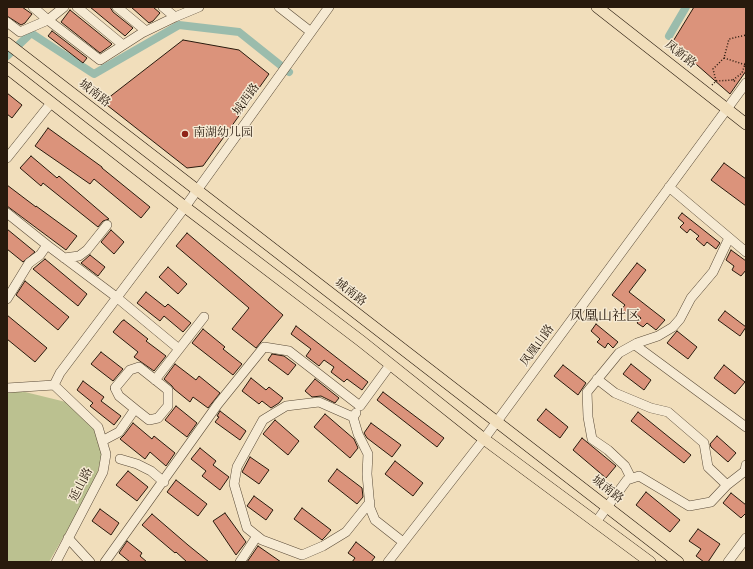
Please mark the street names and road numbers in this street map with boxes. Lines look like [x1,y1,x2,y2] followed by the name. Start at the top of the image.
[661,38,699,72] street label: 凤新路
[75,77,113,111] street label: 城南路
[231,81,263,119] street label: 城西路
[331,276,369,310] street label: 城南路
[518,322,558,370] street label: 凤凰山路
[67,466,97,504] street label: 延山路
[588,473,626,507] street label: 城南路

